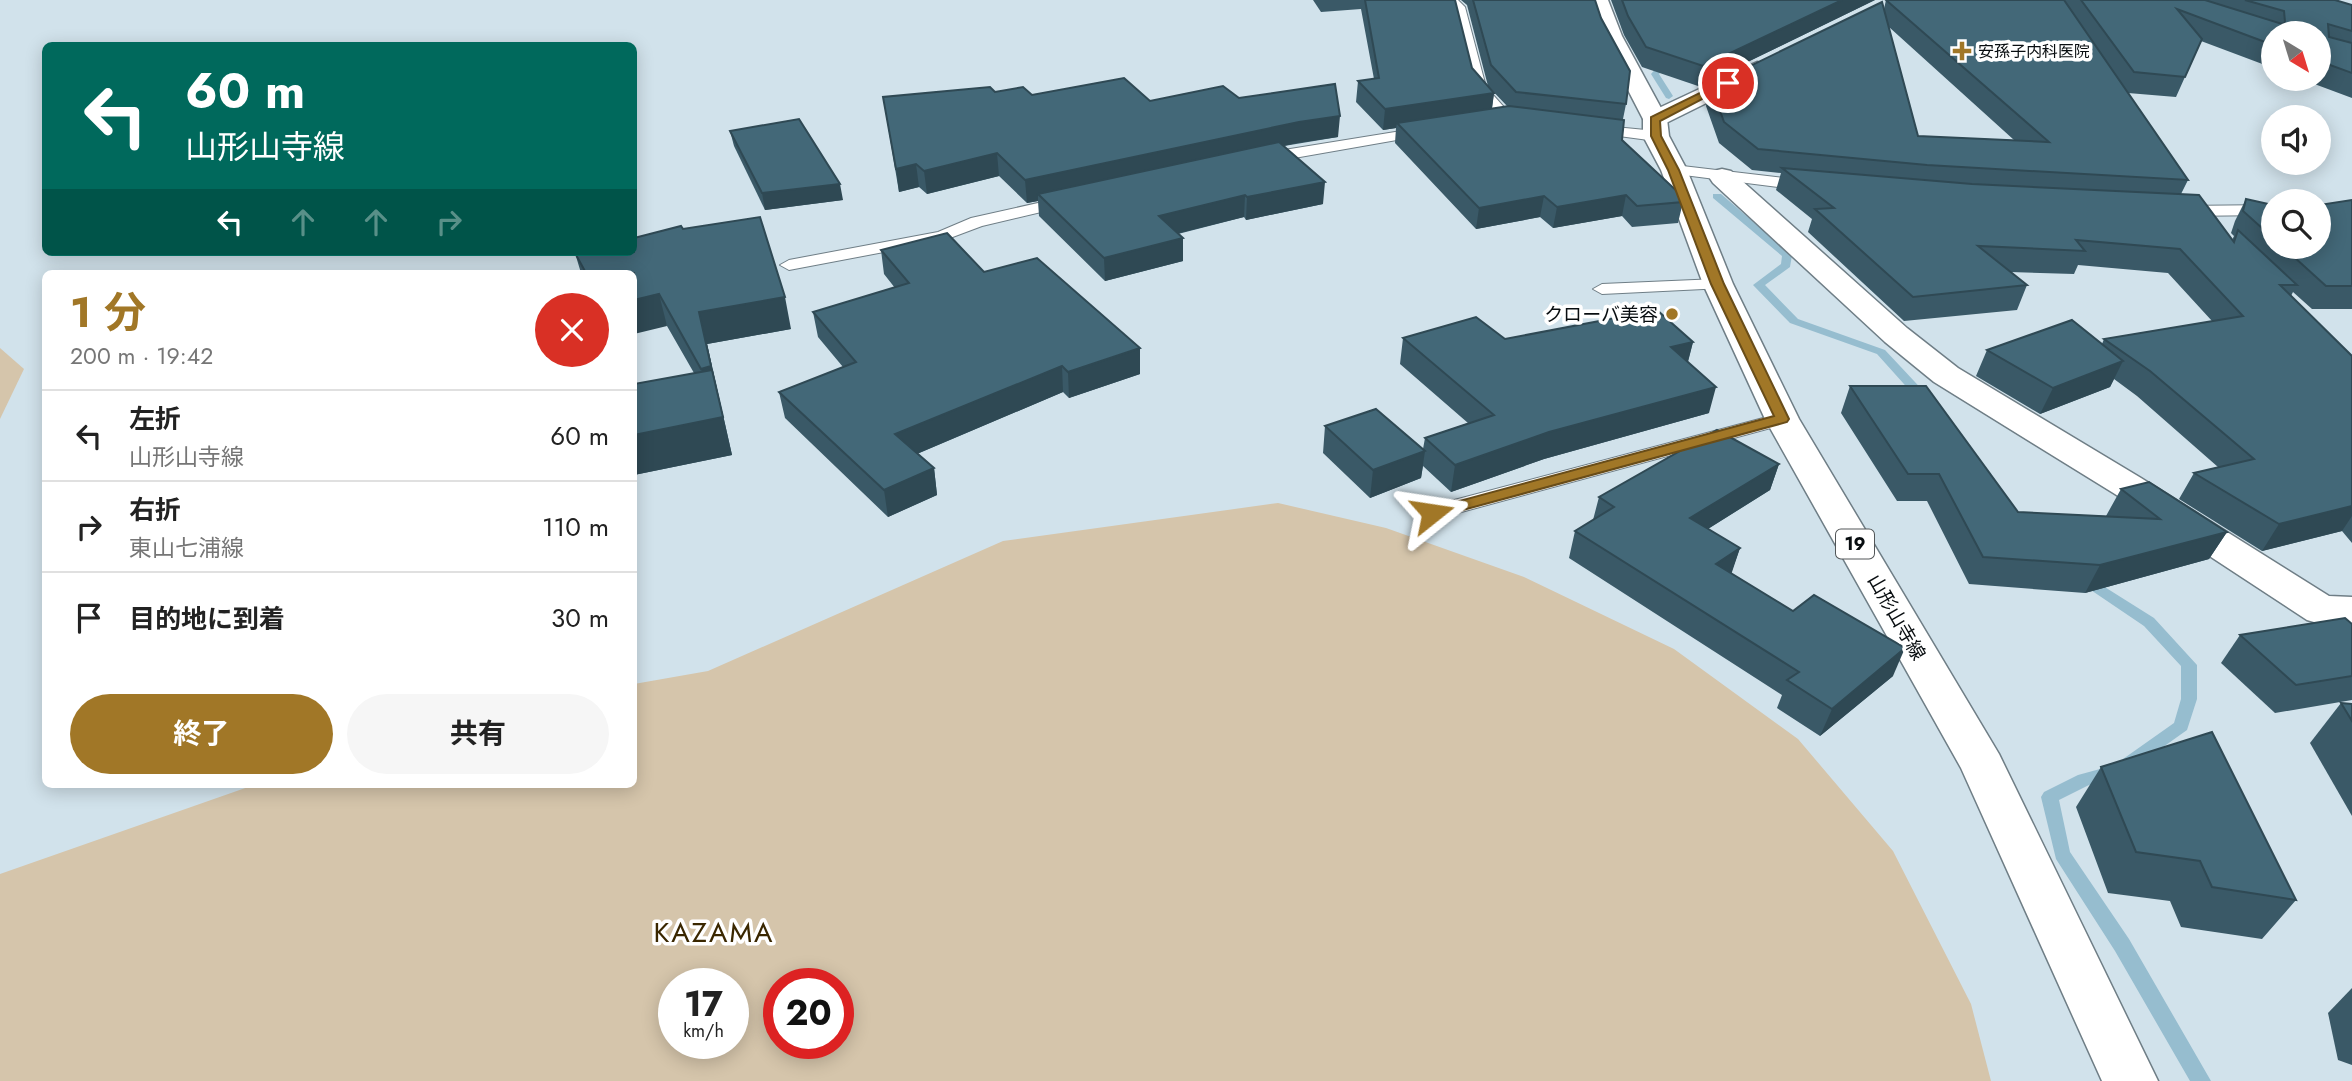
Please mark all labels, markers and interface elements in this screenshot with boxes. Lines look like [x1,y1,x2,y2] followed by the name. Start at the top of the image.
[2261,21,2331,91] north arrow
[2261,21,2331,259] map controls
[1978,40,2090,63] place label: 安孫子内科医院
[1952,41,1972,61] marker: 安孫子内科医院
[1698,53,1758,113] pin
[185,56,305,126] text: 60 m
[1709,64,1747,102] icon: arrive
[70,70,161,161] icon: left
[2261,105,2331,175] button: sound
[185,124,345,170] text: 山形山寺線
[2261,189,2331,259] button: search
[211,203,249,241] icon: left
[284,203,322,241] icon: ahead
[357,203,395,241] icon: ahead
[430,203,468,241] icon: right
[70,282,146,343] text: 1 分
[535,293,609,367] button: close
[1544,301,1658,328] place label: クローバ美容
[1664,306,1680,322] marker: クローバ美容
[70,339,213,373] text: 200 m · 19:42
[129,400,181,438] text: 左折
[70,417,108,455] icon: left
[550,417,609,455] text: 60 m
[129,440,244,474] text: 山形山寺線
[1395,476,1469,550] position arrow
[129,491,181,529] text: 右折
[70,508,108,546] icon: right
[542,508,609,546] text: 110 m
[1836,530,1874,558] road number: 19
[129,531,244,565] text: 東山七浦線
[1861,569,1932,665] street label: 山形山寺線
[70,599,108,637] icon: arrive
[551,599,609,637] text: 30 m
[129,600,285,638] text: 目的地に到着
[70,694,333,774] button: 終了
[347,694,609,774] button: 共有
[653,912,775,953] district label: KAZAMA
[763,968,854,1059] speed limit sign: 20
[684,979,723,1029] text: 17
[683,1018,724,1044] text: km/h

